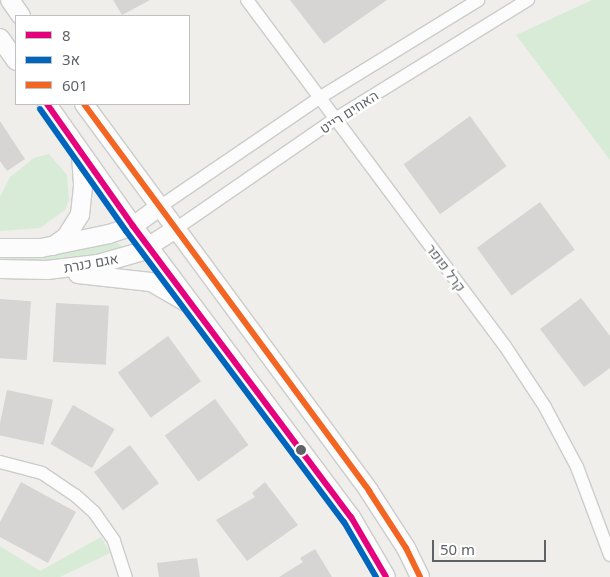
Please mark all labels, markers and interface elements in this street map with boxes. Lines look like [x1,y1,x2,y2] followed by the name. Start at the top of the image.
[15,15,190,105] legend
[62,25,71,45] text: 8
[62,49,80,69] text: 3א
[62,75,88,95] text: 601
[317,87,381,137] street label: האחים רייט
[423,241,469,295] street label: קרל פופר
[62,250,120,276] street label: אגם כנרת
[296,445,306,455] unlabelled marker
[435,530,549,562] scale bar
[440,539,475,559] text: 50 m

